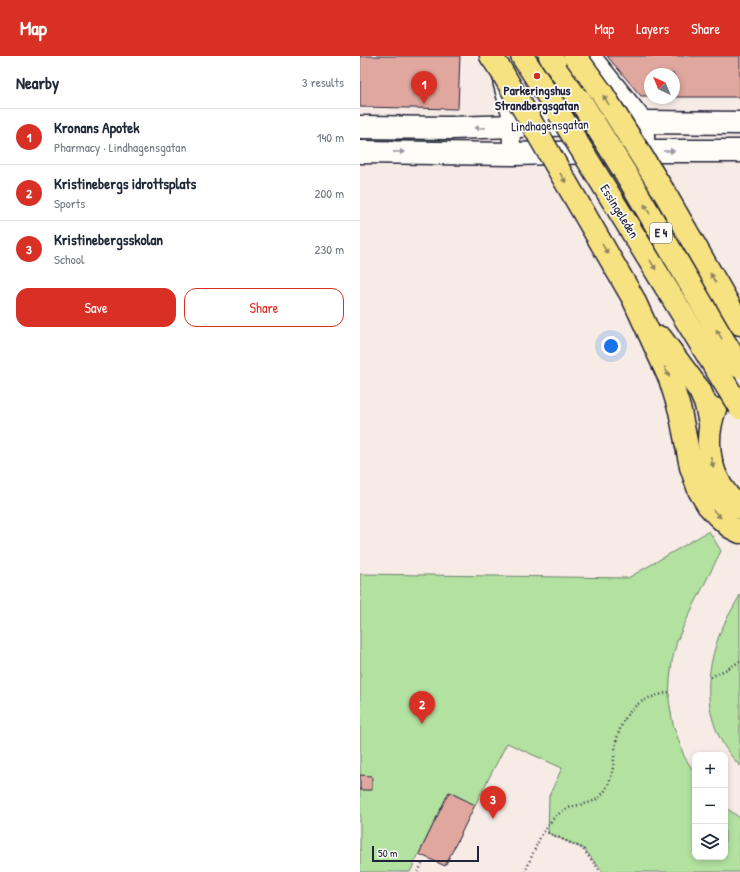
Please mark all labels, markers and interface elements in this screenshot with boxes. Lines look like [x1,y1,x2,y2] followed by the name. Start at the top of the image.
[20,15,47,41] text: Map
[594,19,614,38] text: Map
[636,19,669,38] text: Layers
[691,19,720,38] text: Share
[644,68,680,104] north arrow
[16,71,59,94] text: Nearby
[411,71,437,104] pin: 1
[532,71,542,81] marker: Parkeringshus Strandbergsgatan
[302,73,344,91] text: 3 results
[495,81,579,115] place label: Parkeringshus Strandbergsgatan
[602,95,610,105] one-way arrow
[511,115,589,135] street label: Lindhagensgatan
[54,117,139,138] text: Kronans Apotek
[474,124,486,131] one-way arrow
[27,128,31,146] text: 1
[317,128,344,146] text: 140 m
[54,138,186,156] text: Pharmacy · Lindhagensgatan
[663,148,676,154] one-way arrow
[393,149,405,156] one-way arrow
[560,172,567,184] one-way arrow
[54,173,196,194] text: Kristinebergs idrottsplats
[596,181,644,241] street label: Essingeleden
[26,184,32,202] text: 2
[314,184,344,202] text: 200 m
[54,194,85,212] text: Sports
[643,203,650,215] one-way arrow
[650,223,672,243] road number: E 4
[54,229,163,250] text: Kristinebergsskolan
[26,240,32,258] text: 3
[314,240,344,258] text: 230 m
[601,243,608,255] one-way arrow
[54,250,84,268] text: School
[650,259,657,271] one-way arrow
[710,272,717,284] one-way arrow
[16,288,176,327] button: Save
[184,288,344,327] button: Share
[716,328,723,340] one-way arrow
[601,336,621,356] your location
[664,366,670,377] one-way arrow
[709,455,715,468] one-way arrow
[712,509,722,519] one-way arrow
[409,691,435,724] pin: 2
[692,752,728,860] map controls
[692,752,728,788] button: +
[480,786,506,819] pin: 3
[692,788,728,824] button: −
[692,824,728,860] button: layers
[372,844,479,863] scale bar
[378,846,398,860] text: 50 m

